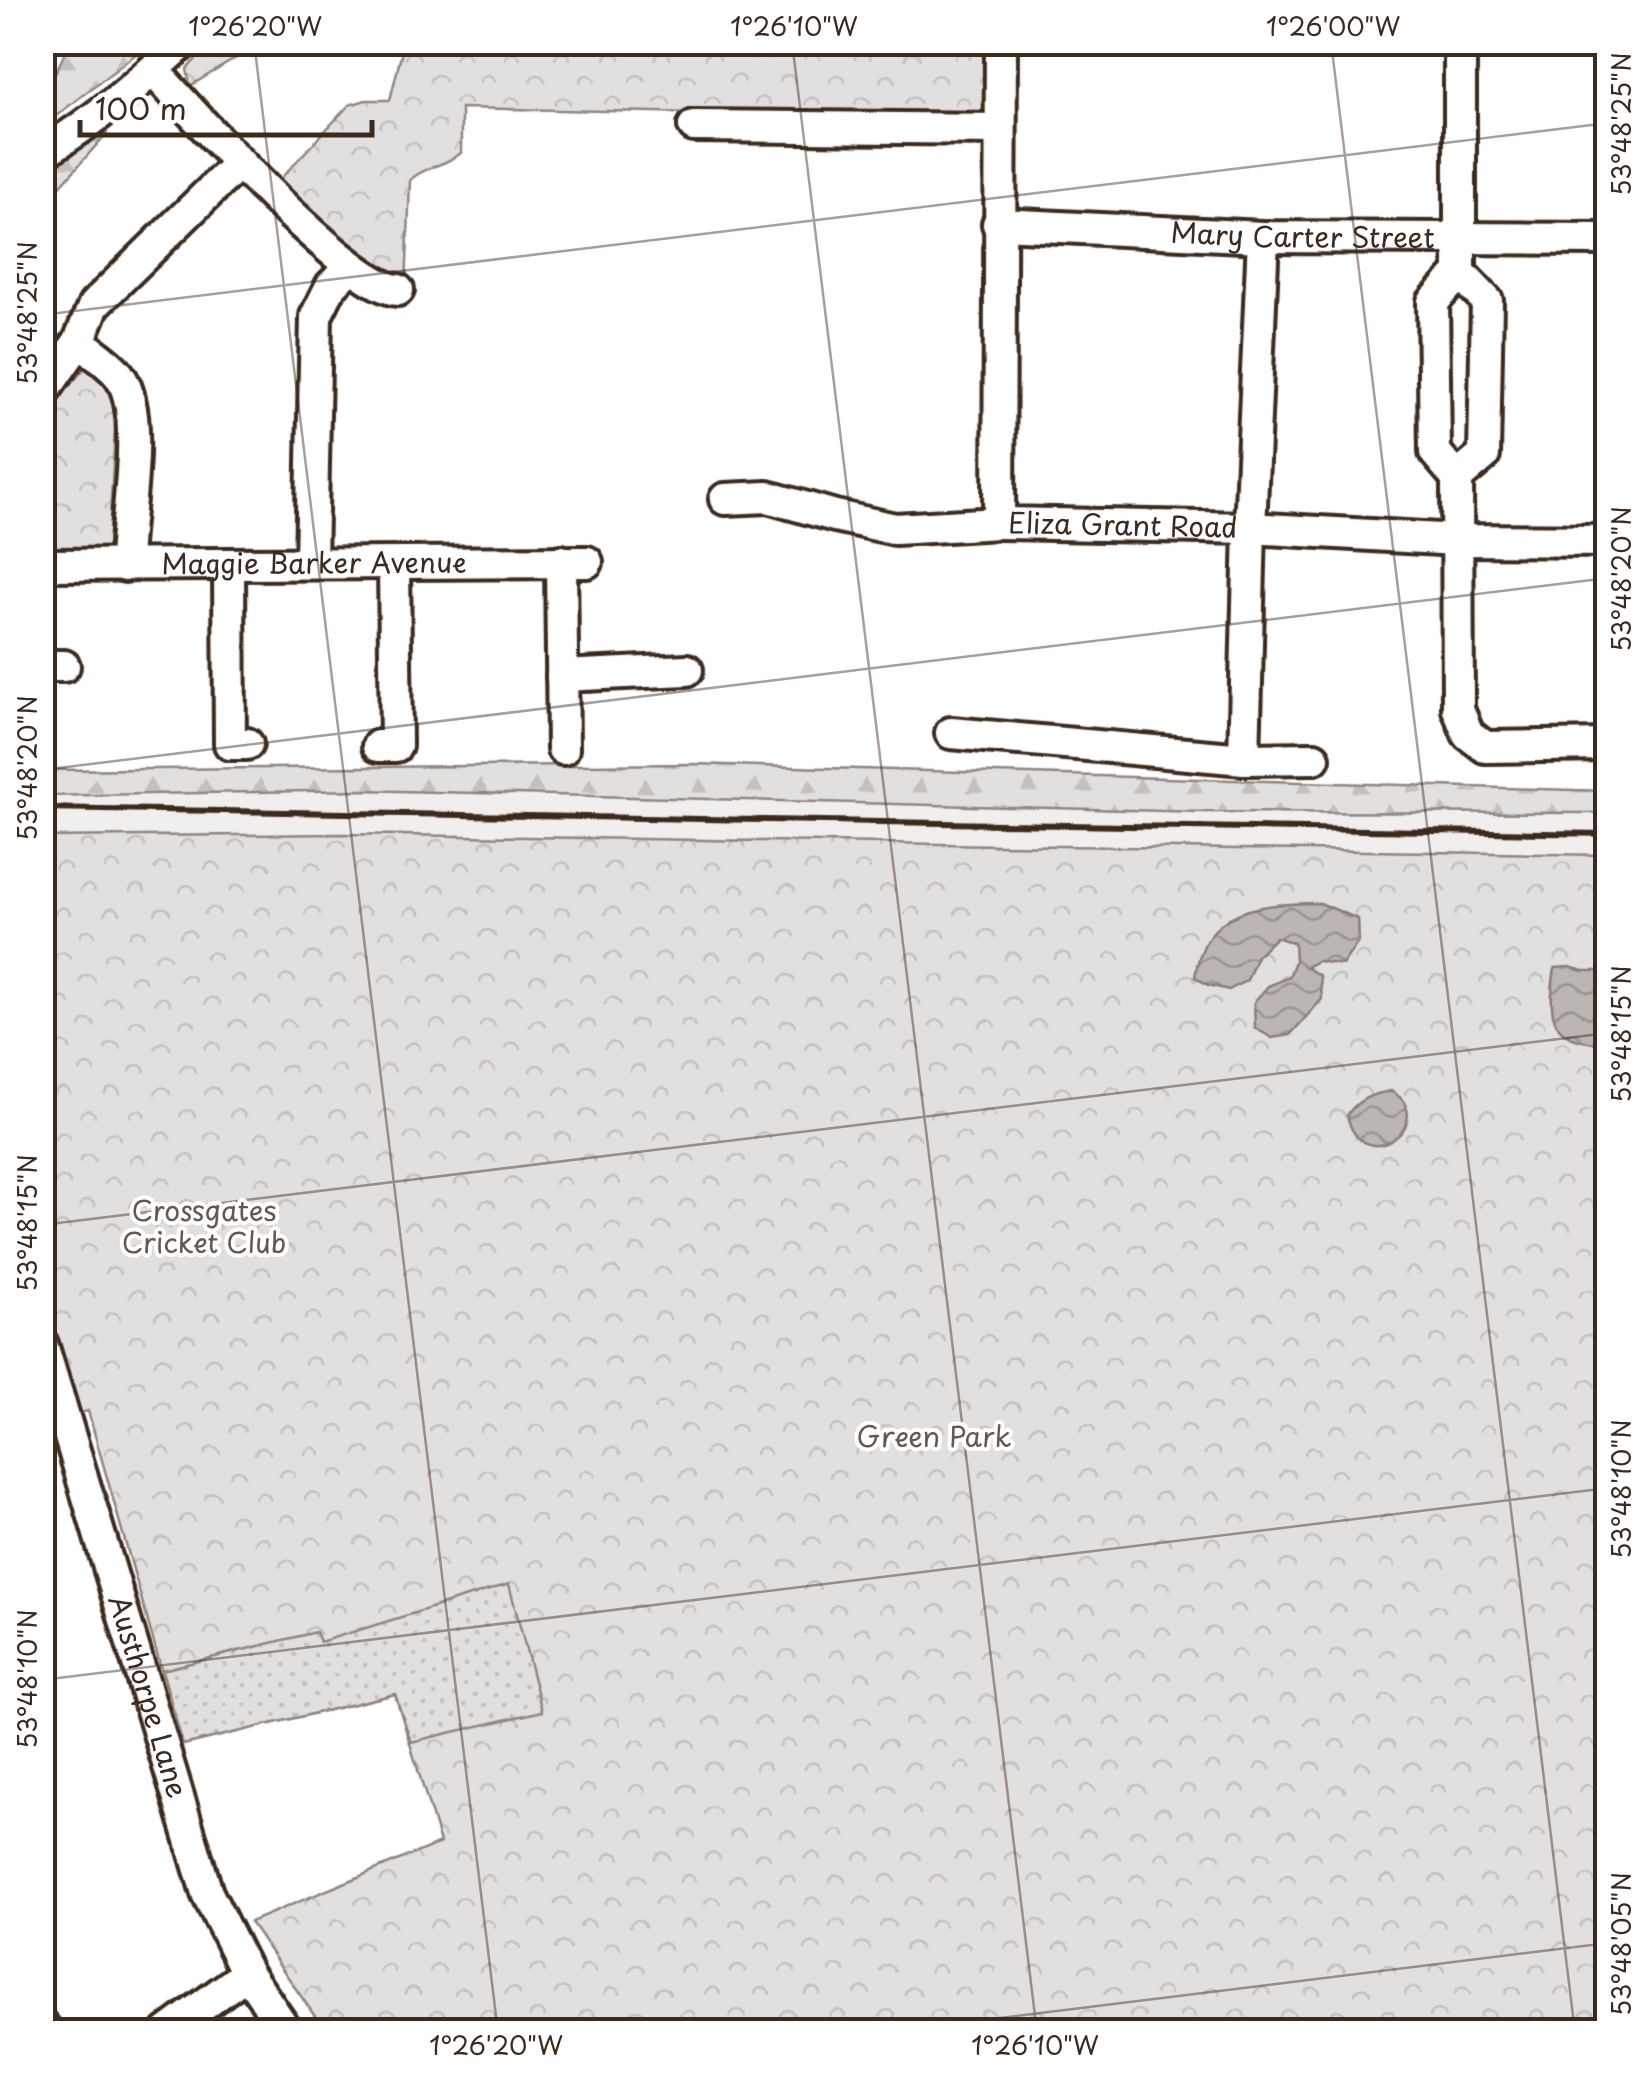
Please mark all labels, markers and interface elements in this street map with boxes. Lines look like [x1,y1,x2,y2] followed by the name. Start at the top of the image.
[188,7,322,45] text: 1°26'20"W
[730,7,858,45] text: 1°26'10"W
[1266,7,1400,45] text: 1°26'00"W
[1602,52,1640,196] text: 53°48'25"N
[80,75,372,137] scale bar
[95,85,187,130] text: 100 m
[1170,210,1435,258] street label: Mary Carter Street
[8,241,46,385] text: 53°48'25"N
[1008,500,1238,548] street label: Eliza Grant Road
[1602,506,1640,652] text: 53°48'20"N
[161,540,467,584] street label: Maggie Barker Avenue
[8,695,46,841] text: 53°48'20"N
[1602,965,1640,1103] text: 53°48'15"N
[8,1154,46,1292] text: 53°48'15"N
[122,1188,286,1263] park label: Crossgates Cricket Club
[857,1414,1011,1457] park label: Green Park
[1602,1419,1640,1559] text: 53°48'10"N
[99,1589,200,1803] street label: Austhorpe Lane
[8,1609,46,1749] text: 53°48'10"N
[1602,1872,1640,2016] text: 53°48'05"N
[429,2026,563,2064] text: 1°26'20"W
[971,2026,1099,2064] text: 1°26'10"W

